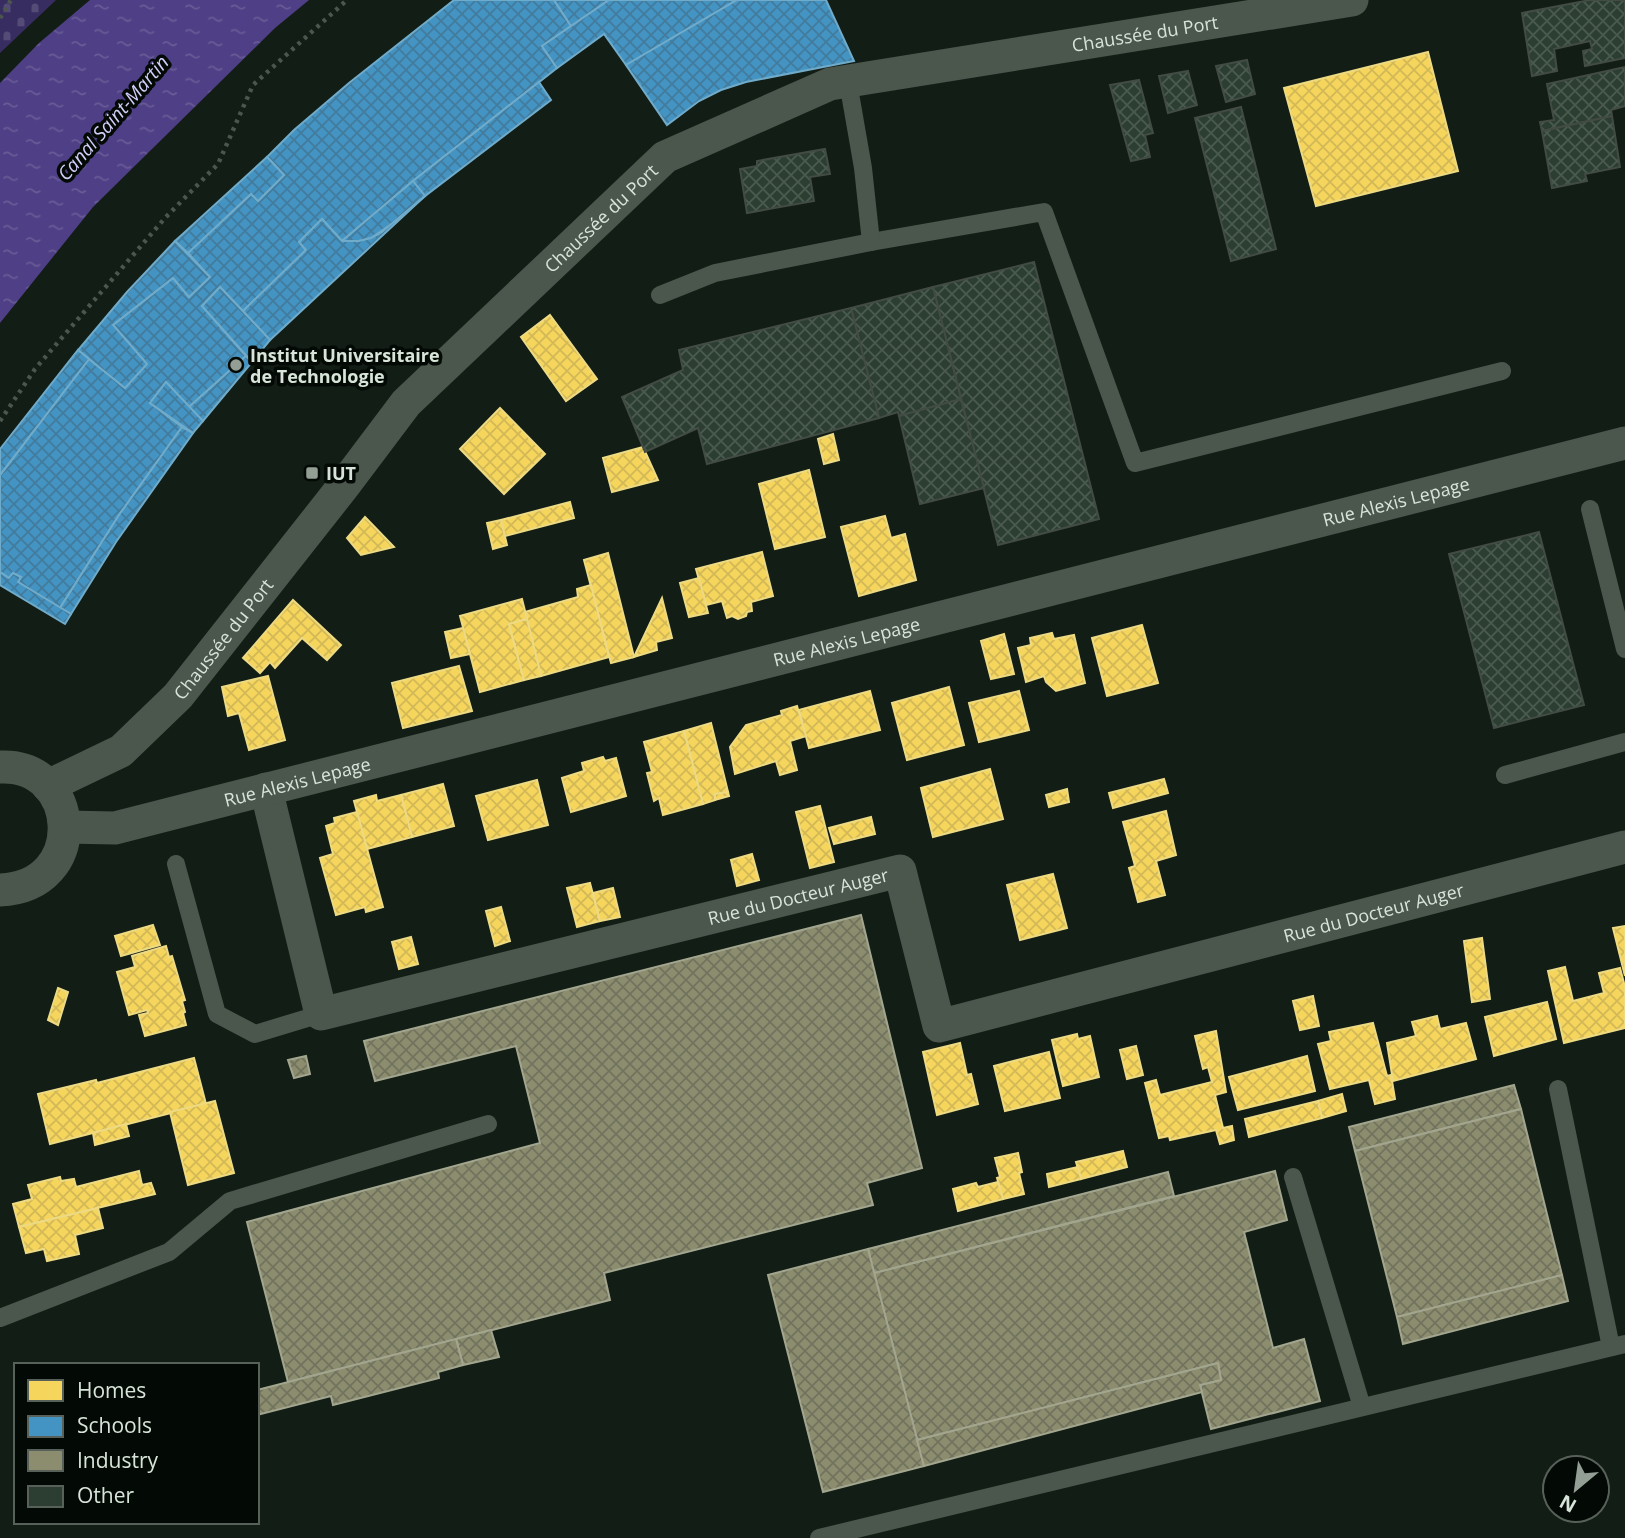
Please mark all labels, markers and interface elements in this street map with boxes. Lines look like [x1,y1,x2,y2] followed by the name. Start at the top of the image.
[1070,10,1220,57] street label: Chaussée du Port
[51,50,175,186] water label: Canal Saint-Martin
[539,158,663,278] street label: Chaussée du Port
[250,343,440,388] place label: Institut Universitaire de Technologie
[228,357,244,373] marker: Institut Universitaire de Technologie
[326,461,357,485] place label: IUT
[304,465,320,481] marker: IUT
[1320,471,1472,532] street label: Rue Alexis Lepage
[168,573,278,704] street label: Chaussée du Port
[771,611,923,672] street label: Rue Alexis Lepage
[221,751,373,812] street label: Rue Alexis Lepage
[705,862,892,930] street label: Rue du Docteur Auger
[1281,877,1467,948] street label: Rue du Docteur Auger
[14,1363,259,1524] legend
[77,1376,146,1404] text: Homes
[77,1411,152,1439] text: Schools
[77,1446,159,1474] text: Industry
[1541,1454,1611,1524] north arrow
[77,1481,134,1509] text: Other
[1555,1489,1581,1519] text: N

